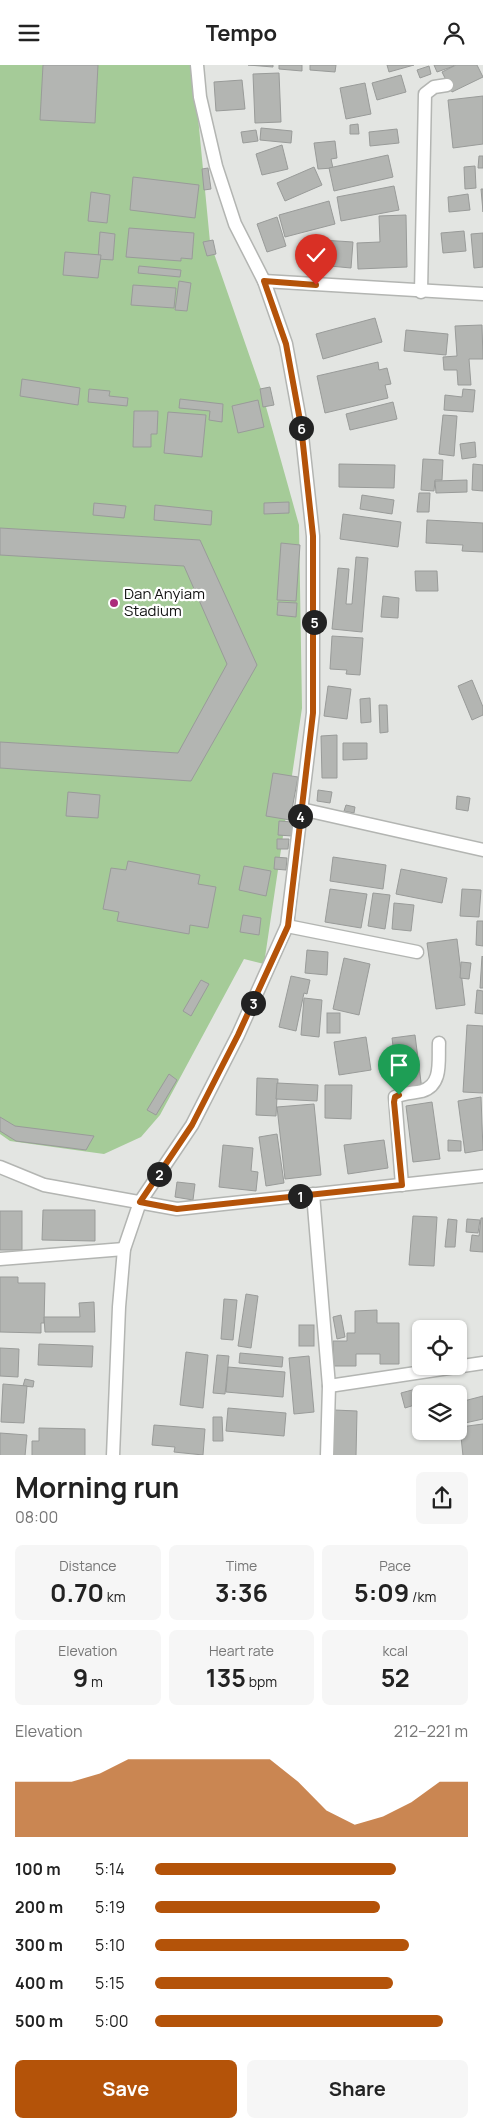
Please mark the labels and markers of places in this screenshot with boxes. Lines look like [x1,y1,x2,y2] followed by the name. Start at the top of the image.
[295,234,337,285] pin
[288,415,314,441] pin: 6
[124,583,205,621] place label: Dan Anyiam Stadium
[108,597,120,609] marker: Dan Anyiam Stadium
[302,609,326,635] pin: 5
[288,803,312,829] pin: 4
[240,991,266,1015] pin: 3
[378,1044,420,1095] pin
[146,1161,172,1187] pin: 2
[288,1183,312,1209] pin: 1

